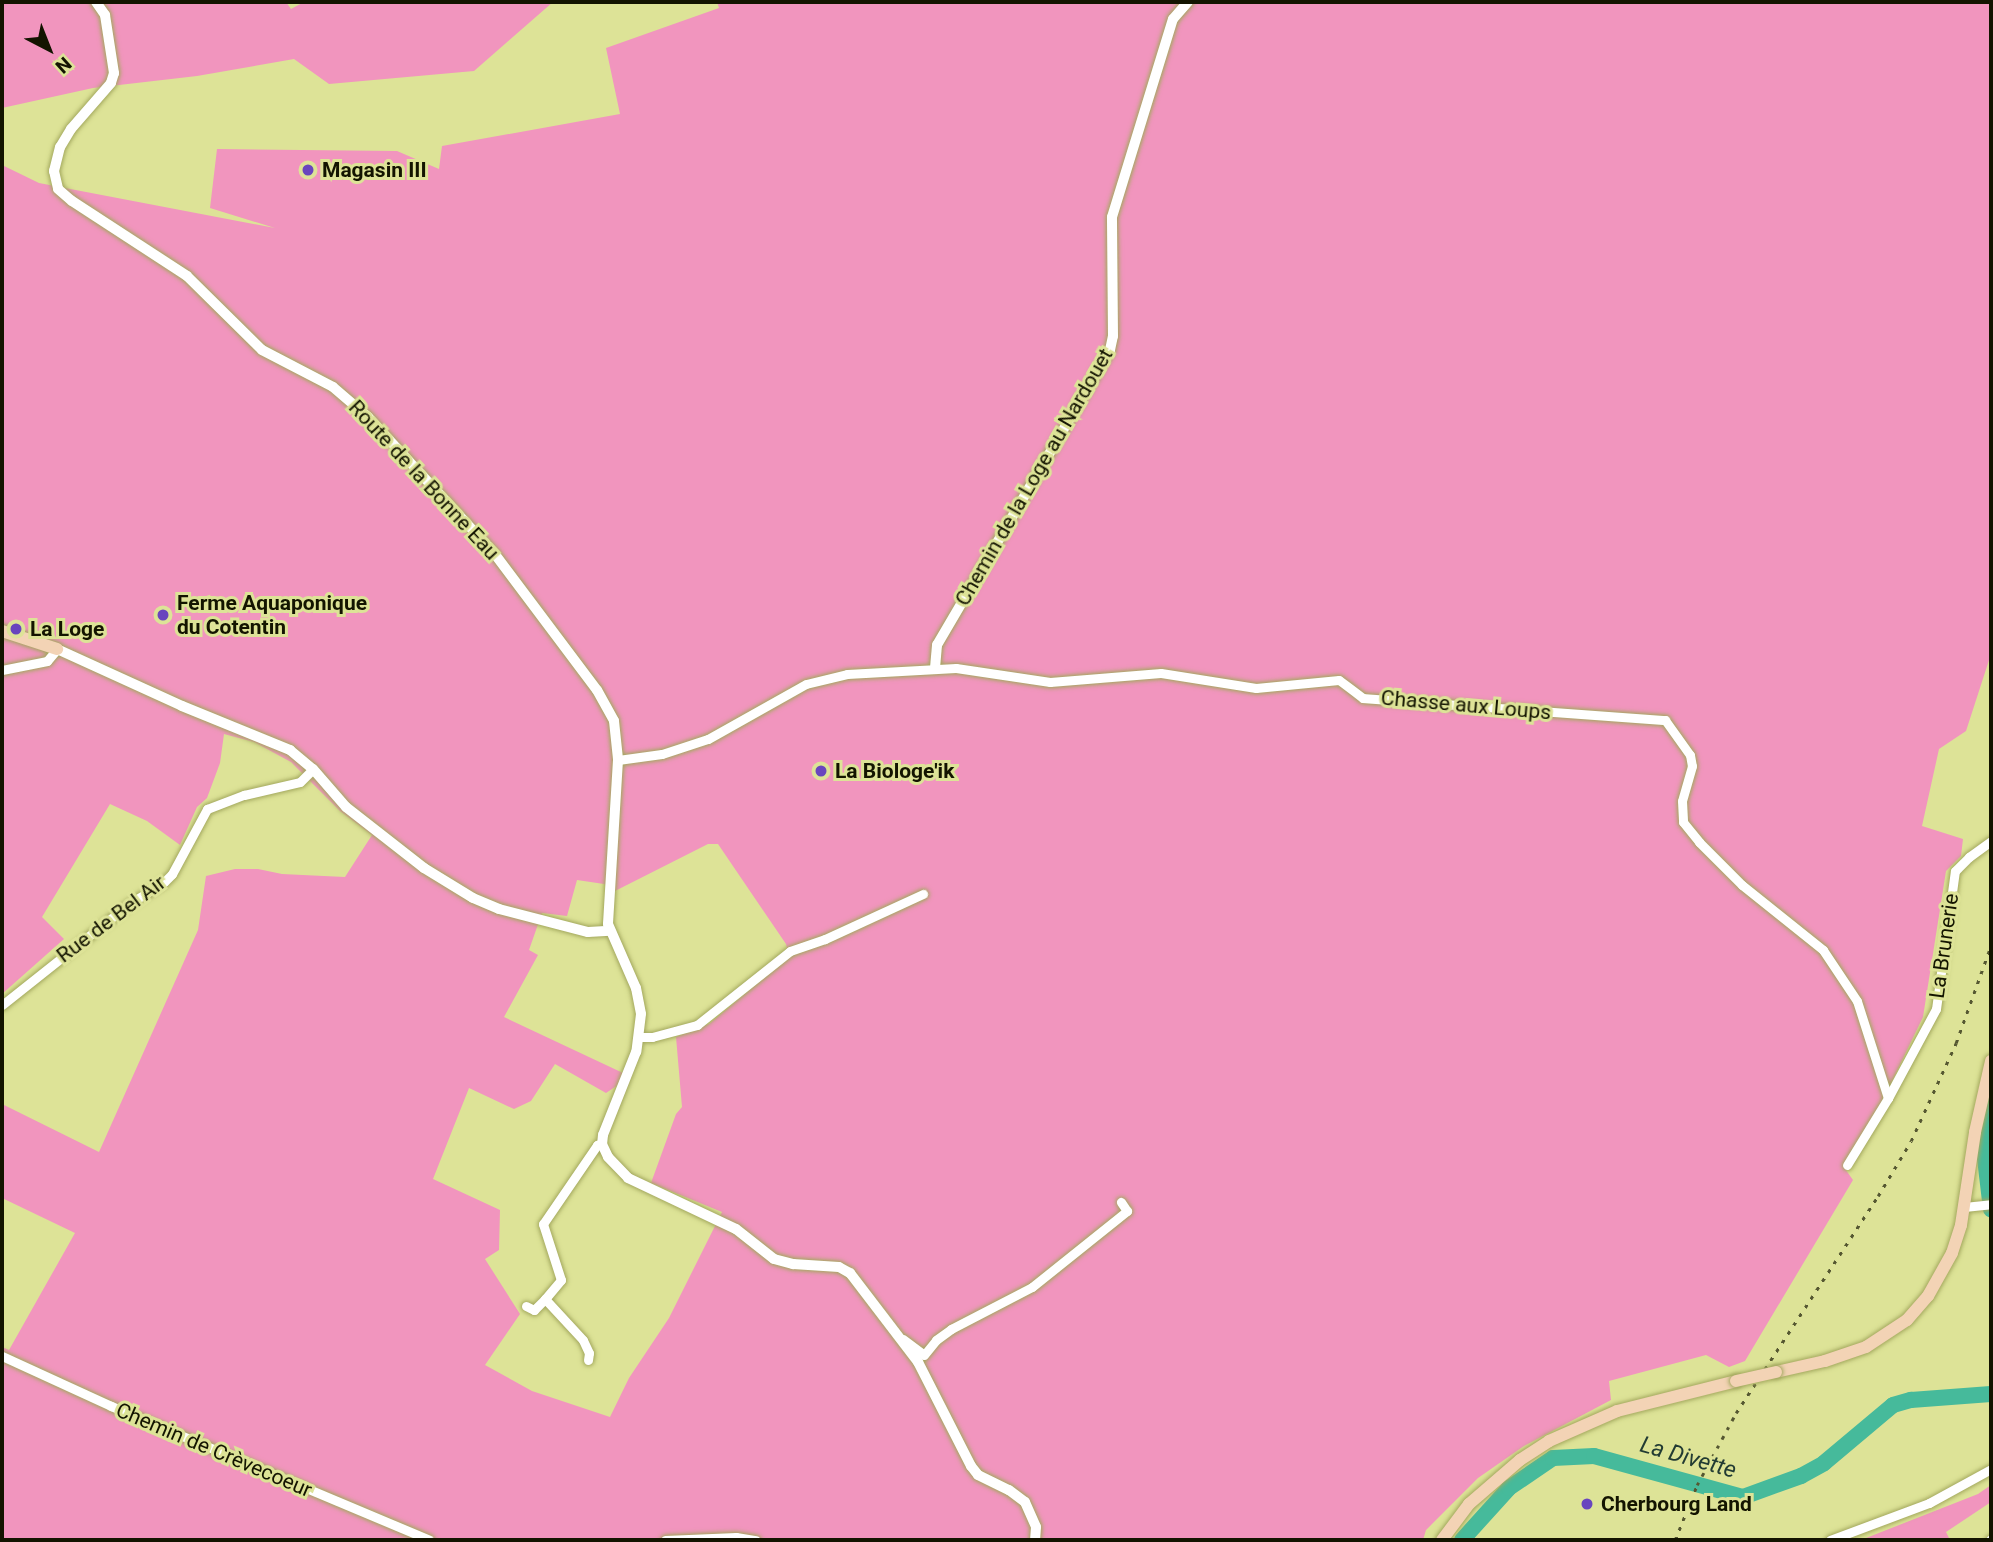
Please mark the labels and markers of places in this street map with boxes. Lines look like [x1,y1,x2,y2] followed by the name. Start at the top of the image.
[322,157,427,183] place label: Magasin III
[300,162,316,178] marker: Magasin III
[177,590,367,640] place label: Ferme Aquaponique du Cotentin
[155,607,171,623] marker: Ferme Aquaponique du Cotentin
[30,616,104,642] place label: La Loge
[8,621,24,637] marker: La Loge
[835,758,954,784] place label: La Biologe'ik
[813,763,829,779] marker: La Biologe'ik
[1601,1491,1752,1517] place label: Cherbourg Land
[1579,1496,1595,1512] marker: Cherbourg Land

